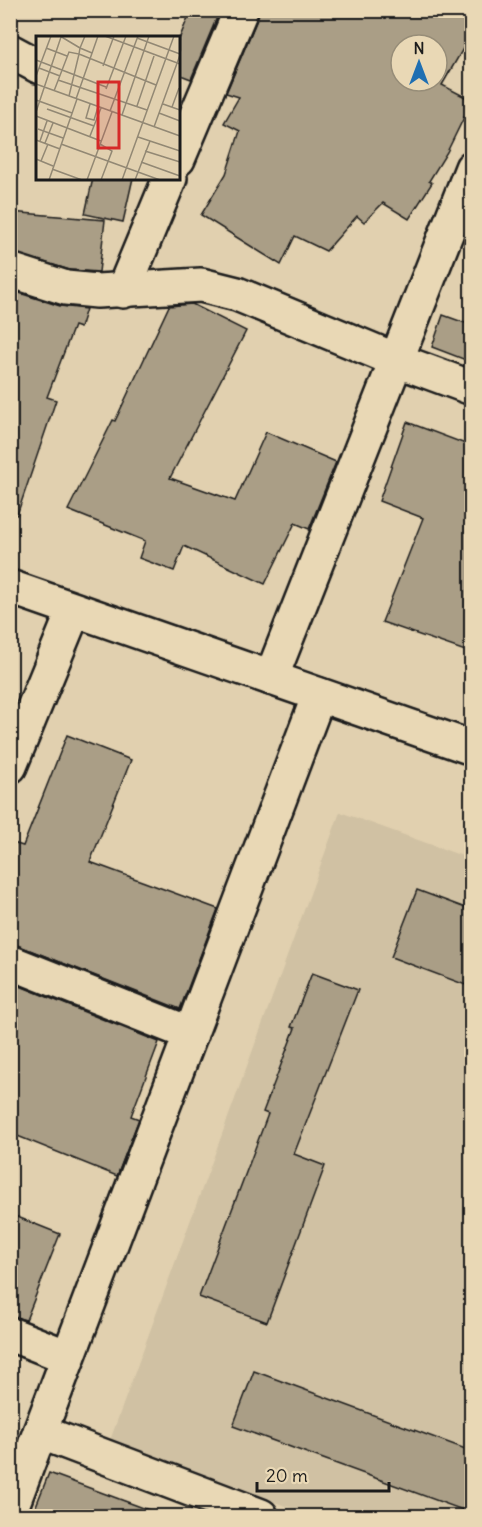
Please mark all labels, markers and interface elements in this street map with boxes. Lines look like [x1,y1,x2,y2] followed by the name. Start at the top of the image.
[389,33,449,93] north arrow
[36,36,180,180] inset map
[413,38,425,58] text: N
[257,1455,389,1493] scale bar
[266,1464,308,1487] text: 20 m

